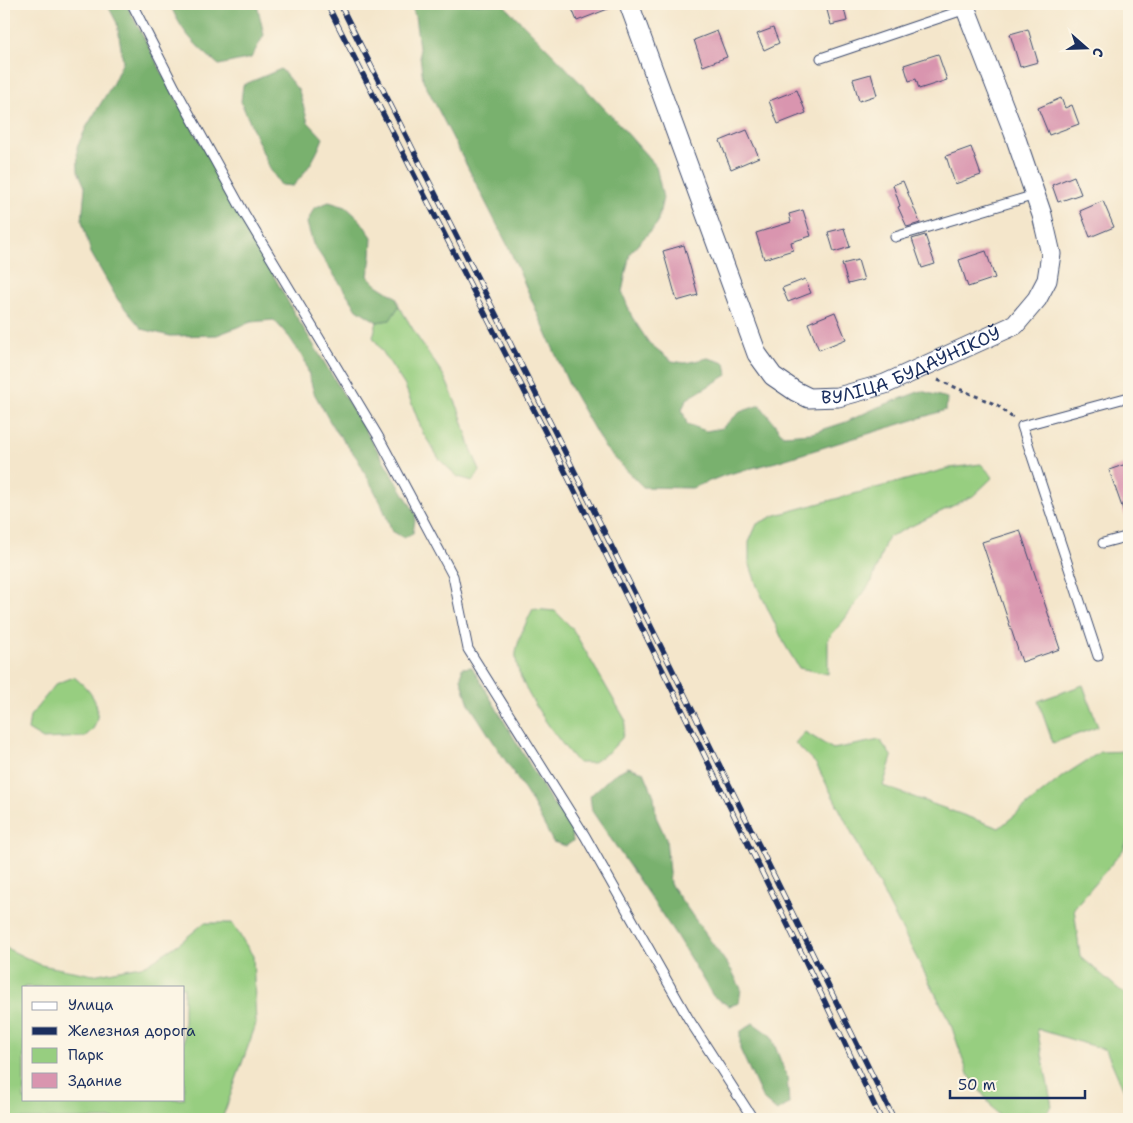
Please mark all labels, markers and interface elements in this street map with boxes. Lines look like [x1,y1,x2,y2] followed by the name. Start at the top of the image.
[1060,22,1110,72] north arrow
[1088,45,1108,60] text: С
[821,321,1005,410] street label: ВУЛІЦА БУДАЎНІКОЎ
[22,986,185,1100] legend
[68,995,114,1015] text: Улица
[68,1021,196,1041] text: Железная дорога
[68,1045,104,1065] text: Парк
[950,1068,1086,1100] scale bar
[68,1071,122,1091] text: Здание
[958,1075,996,1095] text: 50 m

